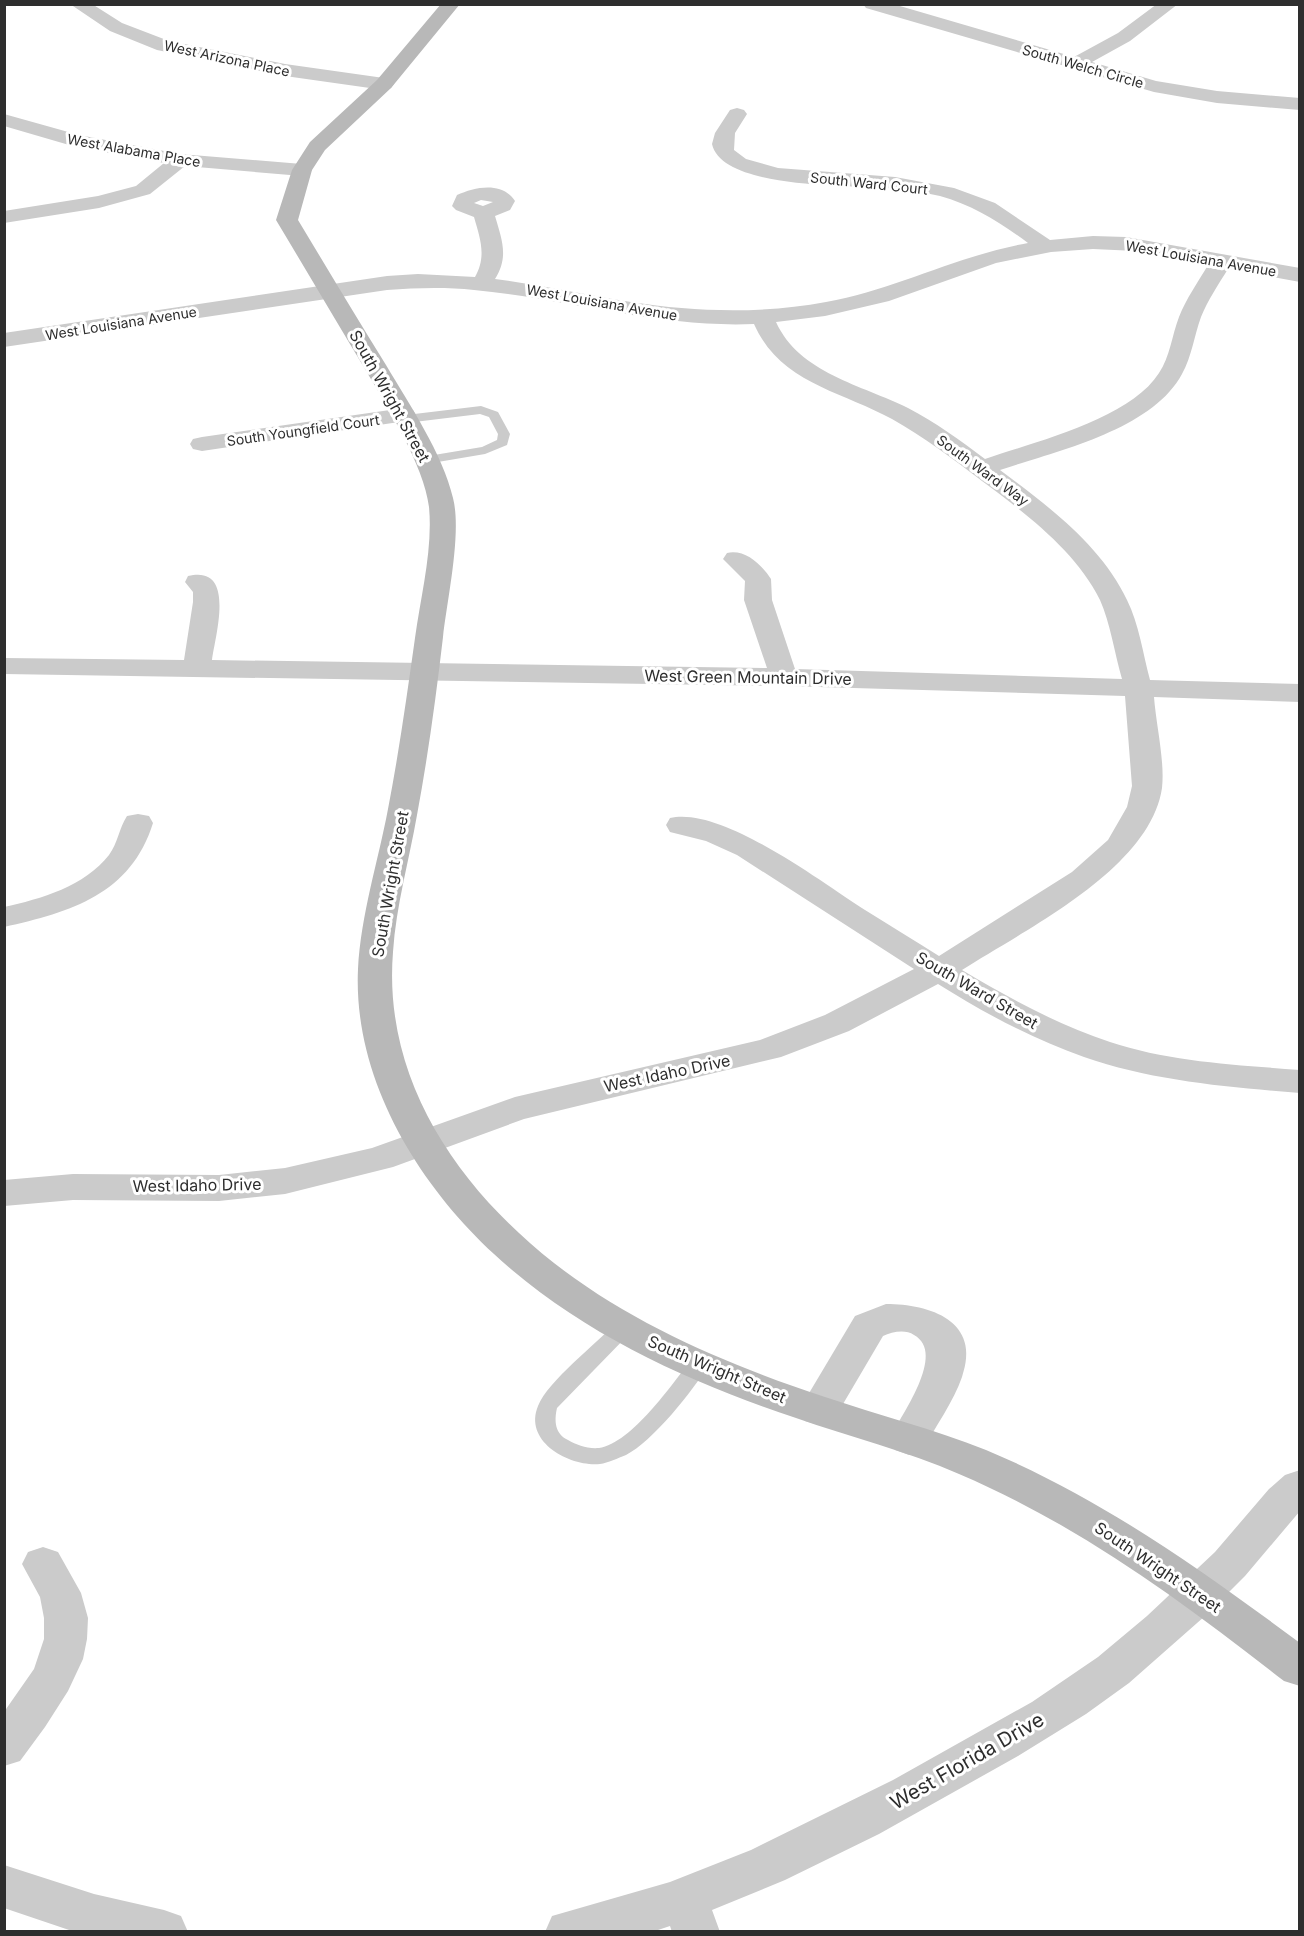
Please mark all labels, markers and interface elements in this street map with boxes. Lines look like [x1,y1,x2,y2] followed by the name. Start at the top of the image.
[163,36,291,80] street label: West Arizona Place
[1020,41,1146,91] street label: South Welch Circle
[66,130,202,170] street label: West Alabama Place
[809,168,929,198] street label: South Ward Court
[1124,236,1278,280] street label: West Louisiana Avenue
[525,280,679,324] street label: West Louisiana Avenue
[44,303,198,343] street label: West Louisiana Avenue
[345,326,435,466] street label: South Wright Street
[226,411,381,449] street label: South Youngfield Court
[934,431,1032,509] street label: South Ward Way
[644,665,852,689] street label: West Green Mountain Drive
[367,809,413,959] street label: South Wright Street
[912,947,1042,1033] street label: South Ward Street
[602,1050,732,1096] street label: West Idaho Drive
[132,1174,262,1196] street label: West Idaho Drive
[645,1331,789,1407] street label: South Wright Street
[1091,1517,1225,1617] street label: South Wright Street
[886,1707,1048,1815] street label: West Florida Drive

